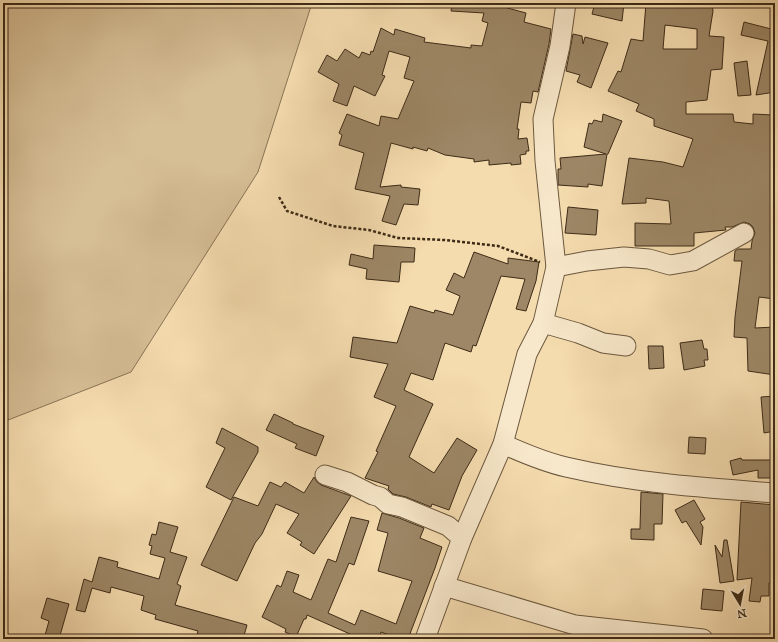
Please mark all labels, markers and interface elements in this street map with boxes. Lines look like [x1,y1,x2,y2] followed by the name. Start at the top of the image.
[720,584,760,624] north arrow
[735,606,747,621] text: N

